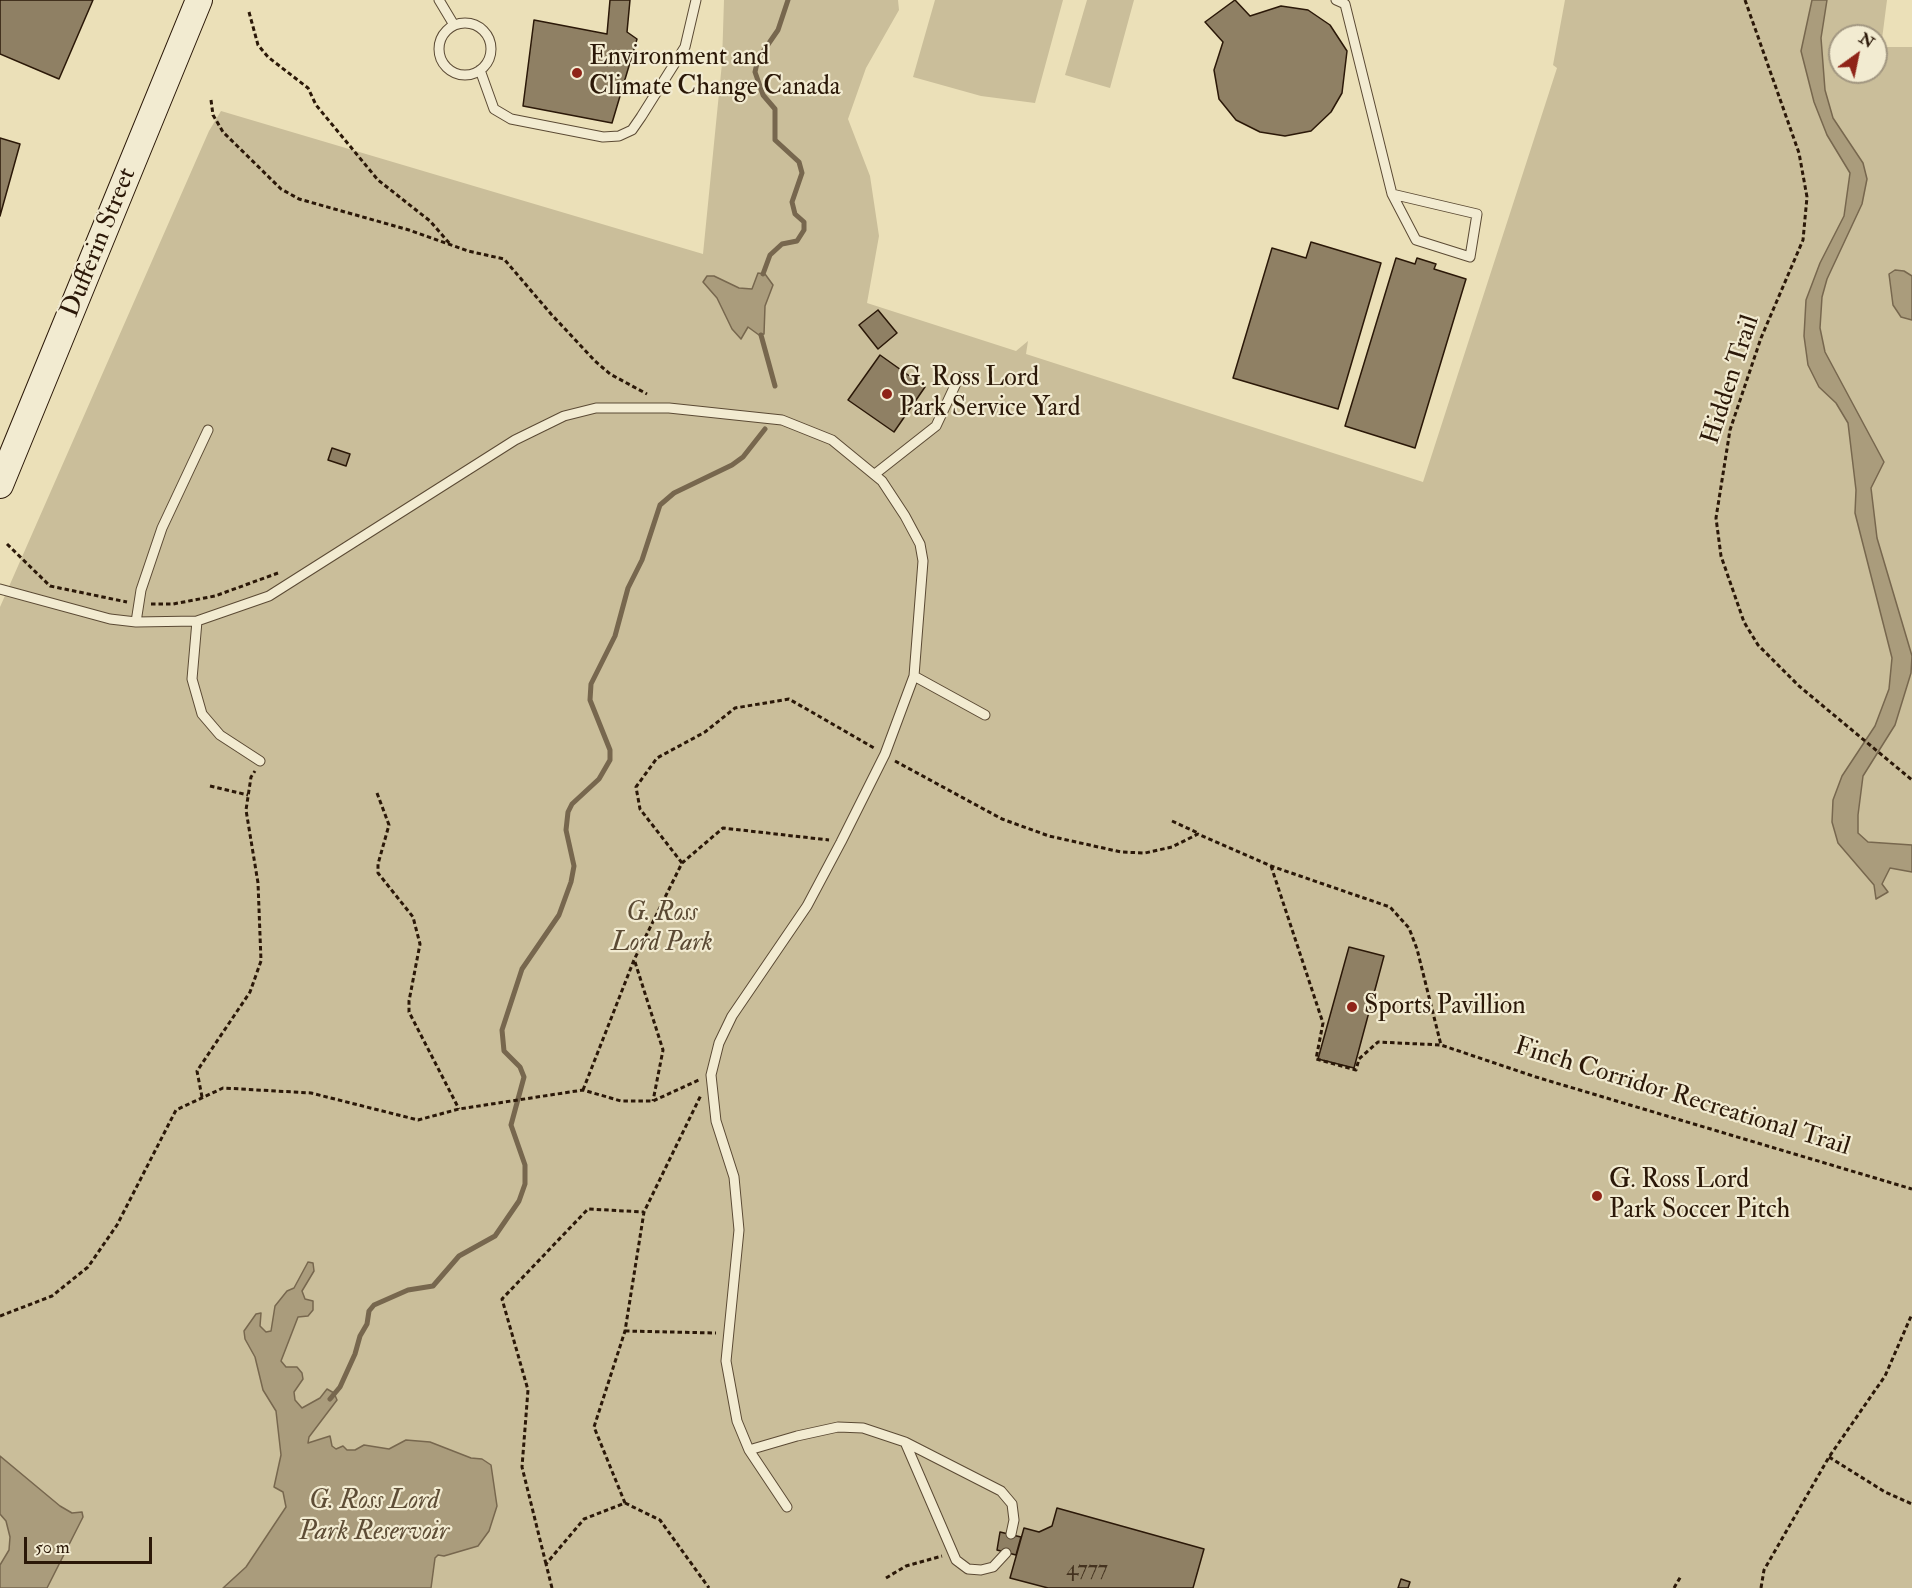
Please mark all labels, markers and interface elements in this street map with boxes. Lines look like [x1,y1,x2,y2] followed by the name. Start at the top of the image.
[1828,24,1888,84] north arrow
[1855,28,1878,53] text: N
[589,42,840,104] place label: Environment and Climate Change Canada
[570,66,584,80] marker: Environment and Climate Change Canada
[56,164,144,322] street label: Dufferin Street
[1696,312,1768,448] street label: Hidden Trail
[899,363,1080,424] place label: G. Ross Lord Park Service Yard
[880,387,894,401] marker: G. Ross Lord Park Service Yard
[611,898,713,960] park label: G. Ross Lord Park
[1364,991,1526,1023] place label: Sports Pavillion
[1345,1000,1359,1014] marker: Sports Pavillion
[1510,1032,1854,1164] street label: Finch Corridor Recreational Trail
[1609,1165,1790,1226] place label: G. Ross Lord Park Soccer Pitch
[1590,1189,1604,1203] marker: G. Ross Lord Park Soccer Pitch
[299,1486,449,1549] water label: G. Ross Lord Park Reservoir
[27,1525,154,1563] scale bar
[35,1536,70,1559] text: 50 m
[1066,1557,1108,1583] house number: 4777

